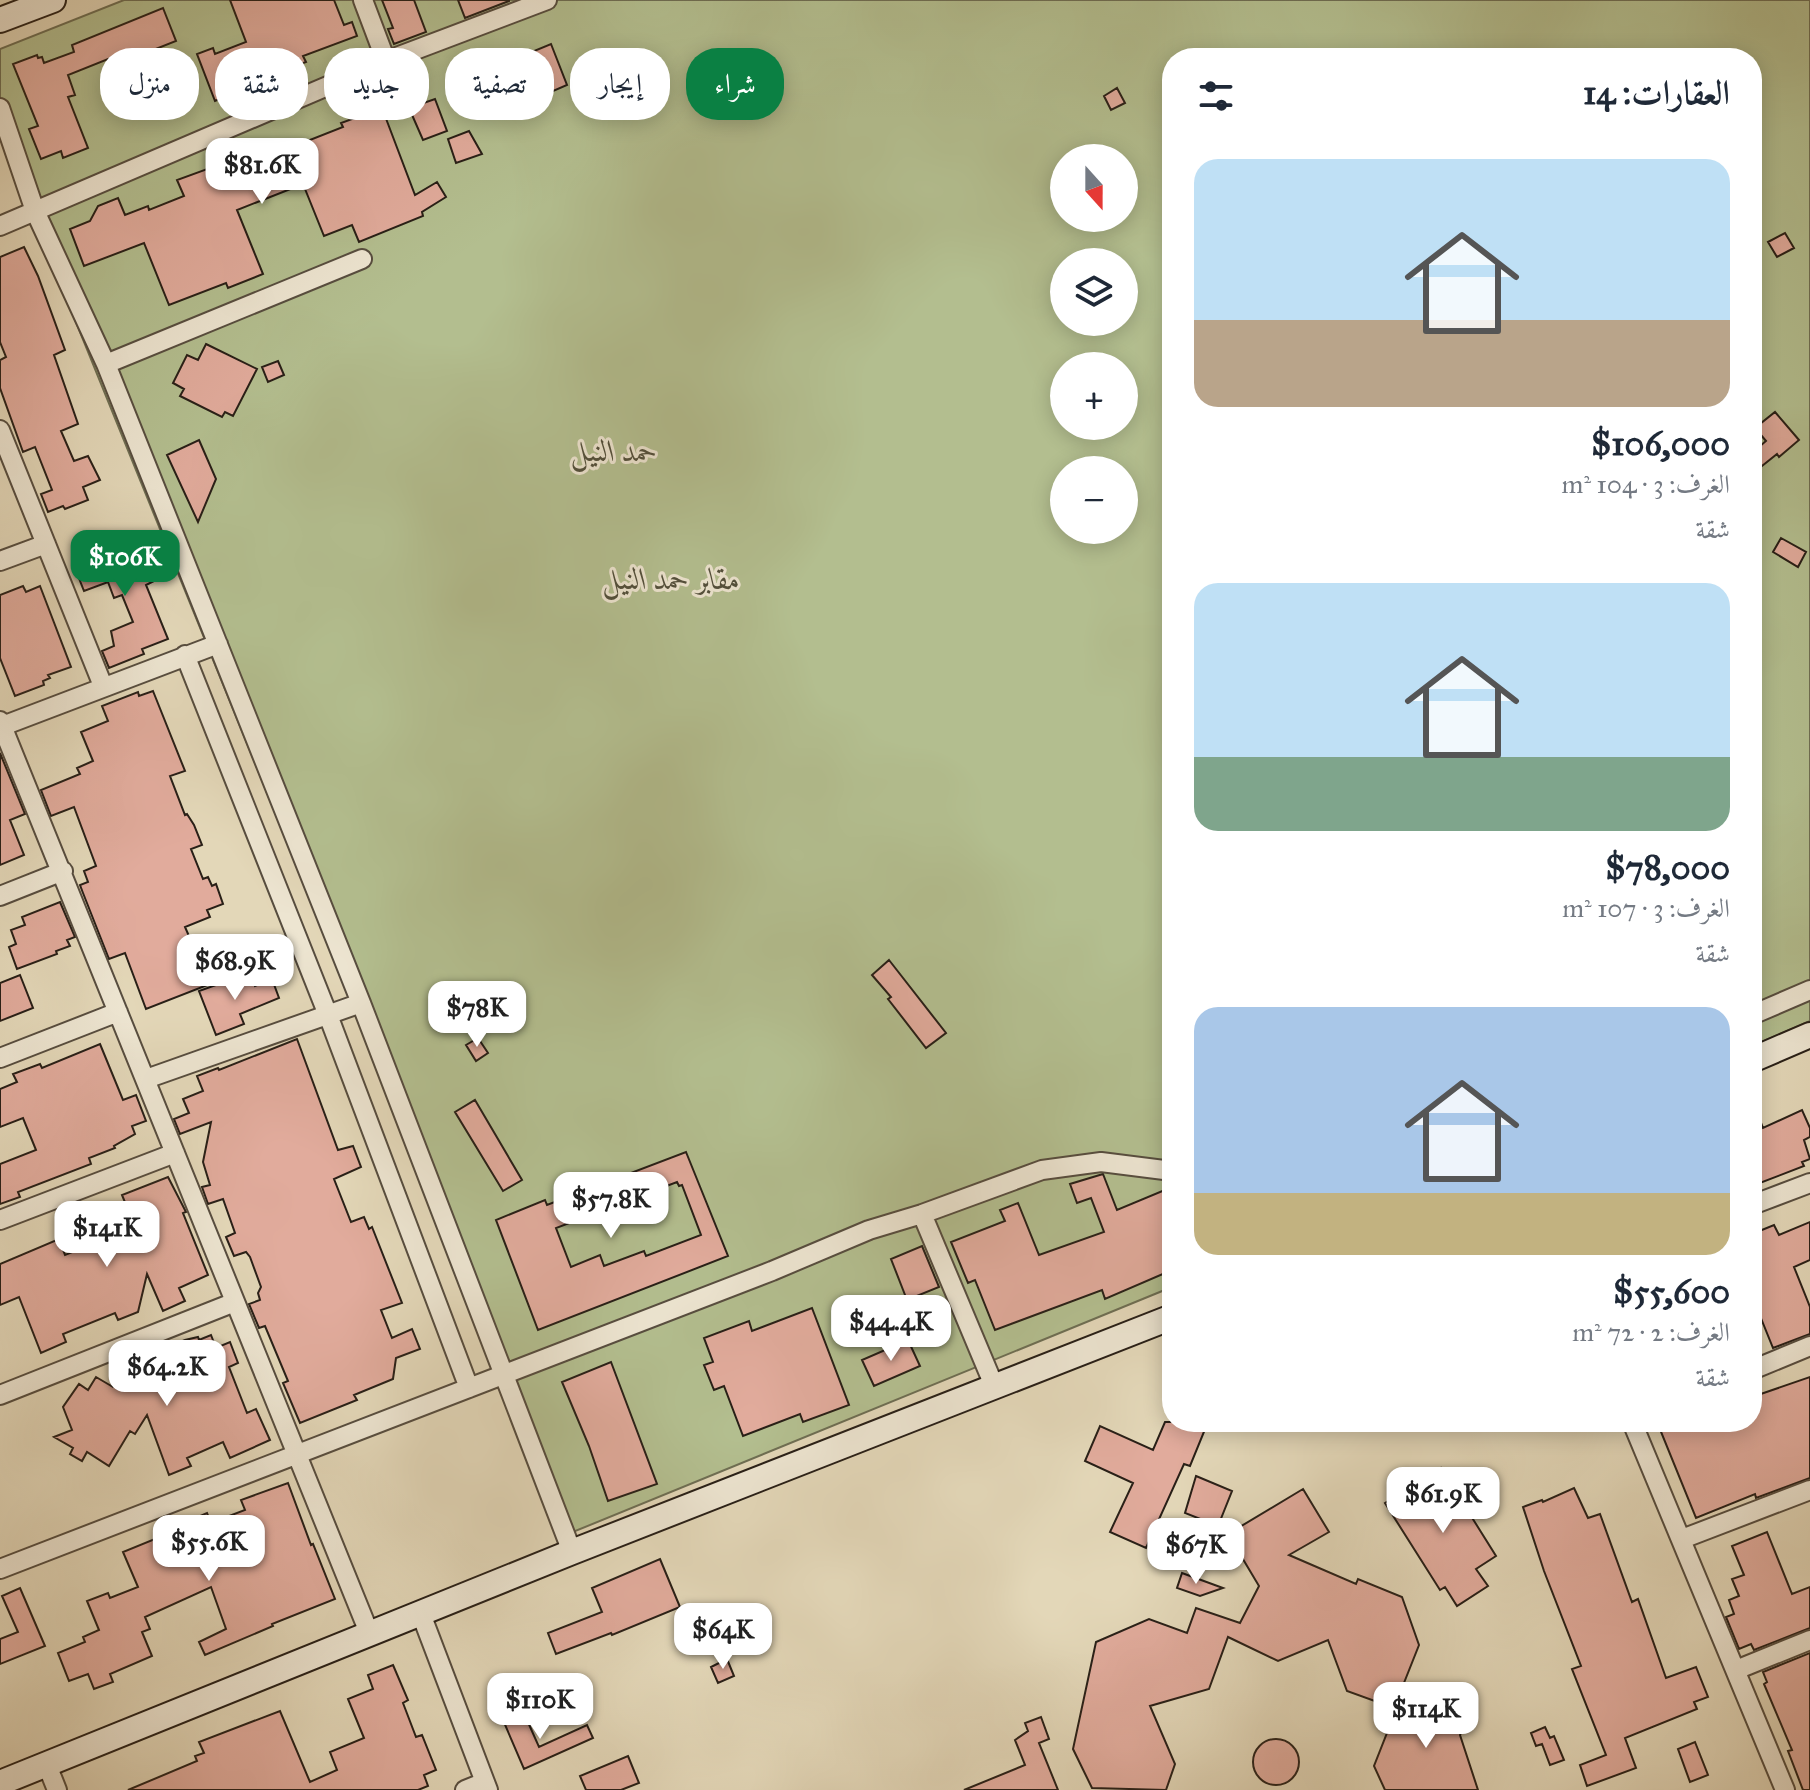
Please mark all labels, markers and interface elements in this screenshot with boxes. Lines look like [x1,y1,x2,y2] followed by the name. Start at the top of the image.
[100,48,199,120] chip: منزل
[215,48,308,120] chip: شقة
[324,48,429,120] chip: جديد
[445,48,554,120] chip: تصفية
[570,48,670,120] chip: إيجار
[686,48,784,120] chip: شراء
[1583,72,1730,113] text: العقارات: 14
[1194,74,1238,118] icon: filters
[197,138,327,206] pin: $81.6K
[1050,144,1138,232] north arrow
[1050,144,1138,544] map controls
[224,148,300,180] text: $81.6K
[1390,211,1534,355] icon: home
[1050,248,1138,336] button: layers
[1050,352,1138,440] button: +
[1591,423,1730,464] text: $106,000
[570,433,658,472] park label: حمد النيل
[1050,456,1138,544] button: −
[1562,468,1730,500] text: الغرف: 3 · 104 m²
[1696,513,1730,545] text: شقة
[69,530,181,598] pin: $106K
[89,540,161,572] text: $106K
[602,561,740,600] park label: مقابر حمد النيل
[1390,635,1534,779] icon: home
[1605,847,1730,888] text: $78,000
[1562,892,1730,924] text: الغرف: 3 · 107 m²
[170,934,300,1002] pin: $68.9K
[1696,937,1730,969] text: شقة
[195,944,275,976] text: $68.9K
[430,981,524,1049] pin: $78K
[446,991,508,1023] text: $78K
[1390,1059,1534,1203] icon: home
[546,1172,676,1240] pin: $57.8K
[572,1182,650,1214] text: $57.8K
[51,1201,163,1269] pin: $141K
[72,1211,142,1243] text: $141K
[1613,1271,1730,1312] text: $55,600
[826,1295,956,1363] pin: $44.4K
[849,1305,933,1337] text: $44.4K
[1572,1316,1730,1348] text: الغرف: 2 · 72 m²
[102,1340,232,1408] pin: $64.2K
[127,1350,207,1382] text: $64.2K
[1696,1361,1730,1393] text: شقة
[1378,1467,1508,1535] pin: $61.9K
[1405,1477,1481,1509] text: $61.9K
[144,1515,274,1583] pin: $55.6K
[1149,1518,1243,1586] pin: $67K
[171,1525,247,1557] text: $55.6K
[1165,1528,1227,1560] text: $67K
[676,1603,770,1671] pin: $64K
[692,1613,754,1645] text: $64K
[484,1673,596,1741] pin: $110K
[1370,1682,1482,1750] pin: $114K
[505,1683,575,1715] text: $110K
[1391,1692,1461,1724] text: $114K

